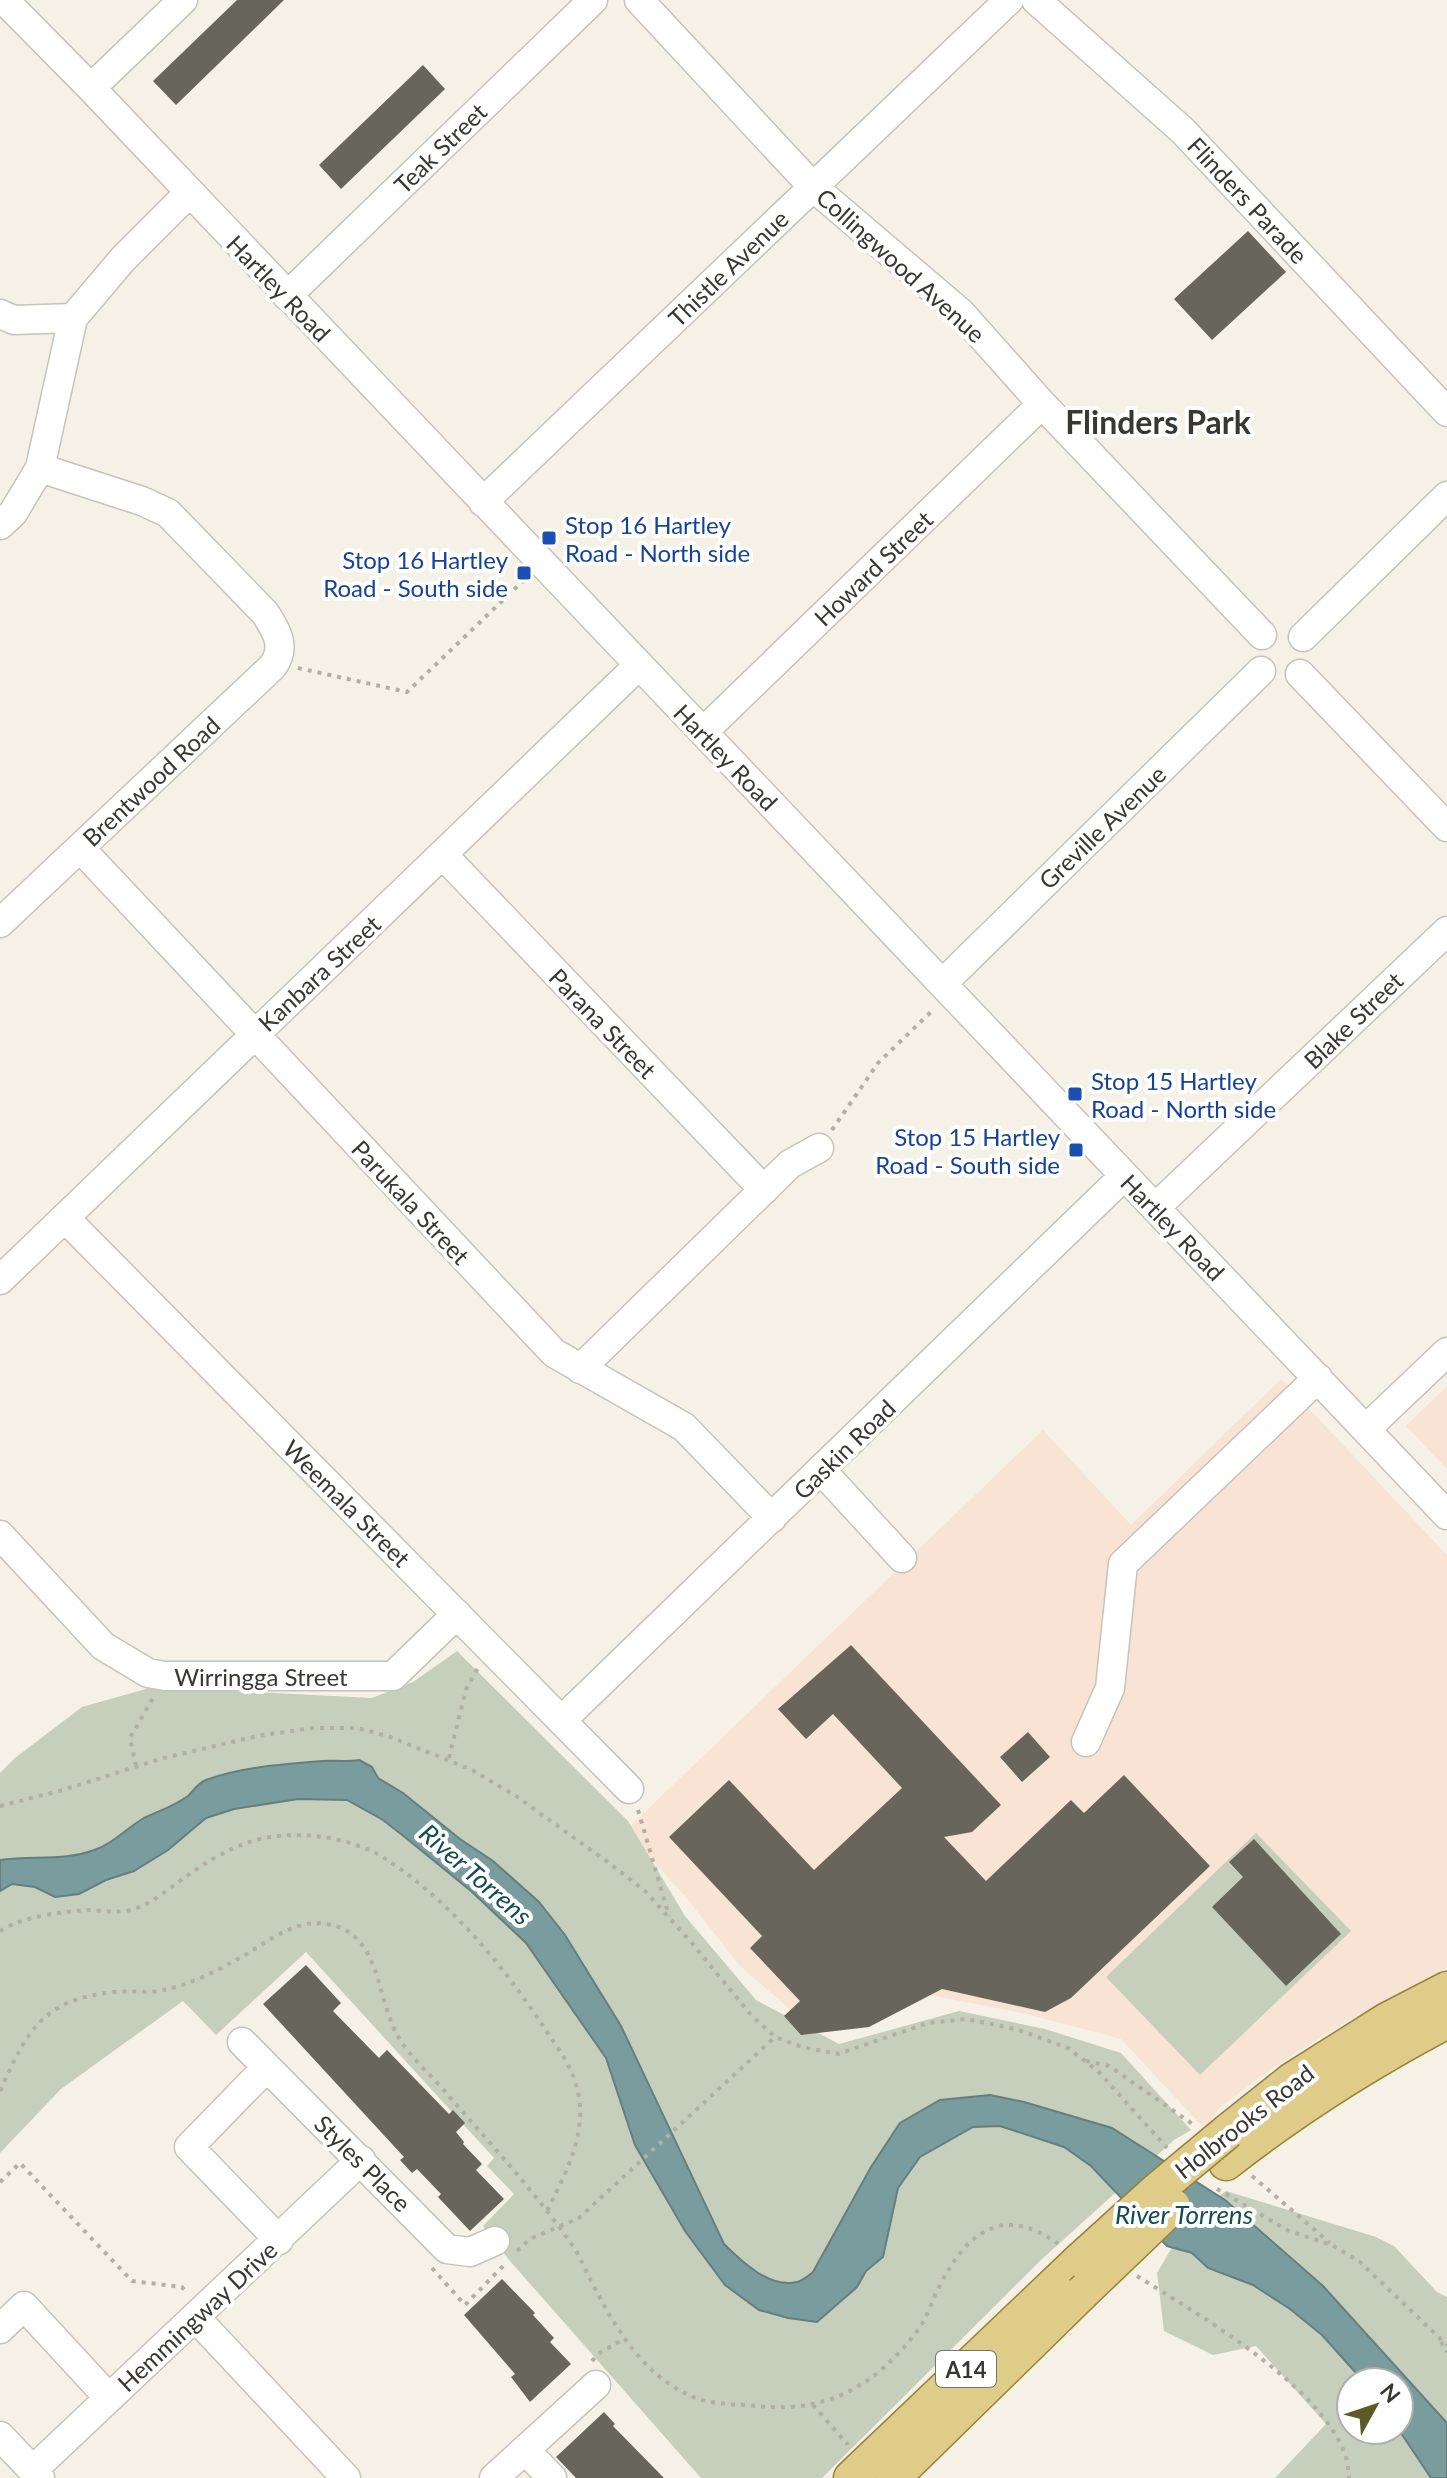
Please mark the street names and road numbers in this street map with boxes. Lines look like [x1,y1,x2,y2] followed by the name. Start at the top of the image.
[388,97,493,199] street label: Teak Street
[1182,131,1314,269] street label: Flinders Parade
[811,182,991,348] street label: Collingwood Avenue
[662,204,794,332] street label: Thistle Avenue
[221,229,337,347] street label: Hartley Road
[808,504,938,632] street label: Howard Street
[668,698,784,816] street label: Hartley Road
[76,710,226,852] street label: Brentwood Road
[1033,759,1171,895] street label: Greville Avenue
[252,909,386,1037] street label: Kanbara Street
[544,962,663,1084] street label: Parana Street
[1297,965,1409,1074] street label: Blake Street
[346,1134,476,1270] street label: Parukala Street
[1115,1168,1231,1286] street label: Hartley Road
[787,1393,901,1505] street label: Gaskin Road
[278,1434,417,1573] street label: Weemala Street
[174,1662,348,1691] street label: Wirringga Street
[1169,2058,1319,2184] street label: Holbrooks Road
[309,2109,417,2217] street label: Styles Place
[111,2235,283,2397] street label: Hemmingway Drive
[936,2351,996,2387] road number: A14

